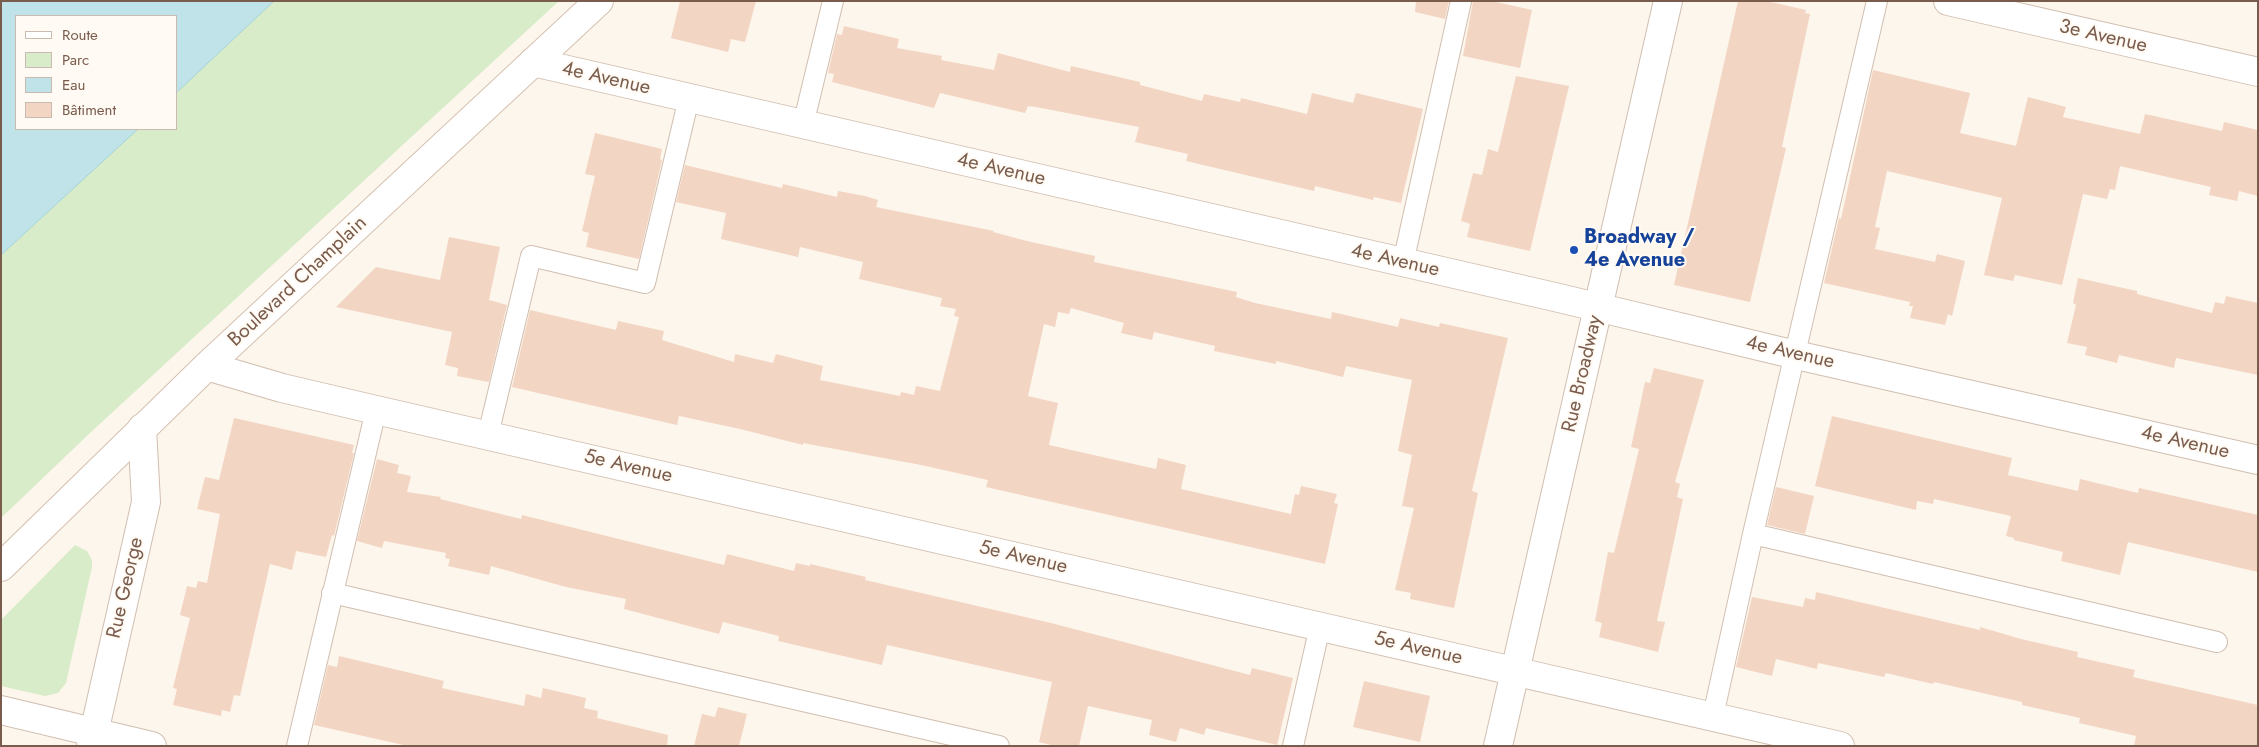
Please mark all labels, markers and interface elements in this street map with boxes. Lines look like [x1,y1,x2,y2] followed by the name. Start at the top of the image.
[15,15,178,130] legend
[2057,15,2149,59] street label: 3e Avenue
[62,24,98,46] text: Route
[62,49,89,71] text: Parc
[559,57,653,101] street label: 4e Avenue
[62,74,85,96] text: Eau
[62,99,116,121] text: Bâtiment
[954,148,1048,192] street label: 4e Avenue
[224,212,372,352] street label: Boulevard Champlain
[1584,226,1695,273] place label: Broadway / 4e Avenue
[1348,239,1442,283] street label: 4e Avenue
[1568,244,1580,256] marker: Broadway / 4e Avenue
[1558,313,1608,435] street label: Rue Broadway
[1743,331,1837,375] street label: 4e Avenue
[2138,421,2232,465] street label: 4e Avenue
[582,445,674,489] street label: 5e Avenue
[103,535,149,641] street label: Rue George
[977,536,1069,580] street label: 5e Avenue
[1372,627,1464,671] street label: 5e Avenue

